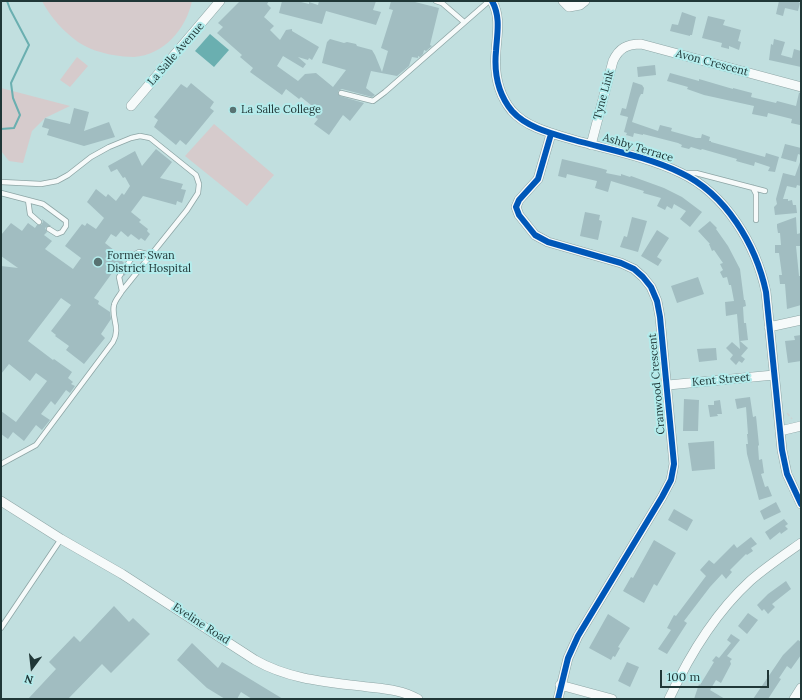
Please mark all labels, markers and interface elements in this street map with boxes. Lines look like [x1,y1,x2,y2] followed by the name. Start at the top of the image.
[145,20,207,88] street label: La Salle Avenue
[674,47,750,79] street label: Avon Crescent
[591,69,617,121] street label: Tyne Link
[241,103,321,117] place label: La Salle College
[228,105,238,115] marker: La Salle College
[601,131,675,165] street label: Ashby Terrace
[107,249,191,275] place label: Former Swan District Hospital
[92,256,104,268] marker: Former Swan District Hospital
[646,333,668,435] street label: Cranwood Crescent
[691,371,751,389] street label: Kent Street
[170,601,232,647] street label: Eveline Road
[12,648,52,688] north arrow
[662,662,771,688] scale bar
[667,669,700,684] text: 100 m
[23,672,35,687] text: N

